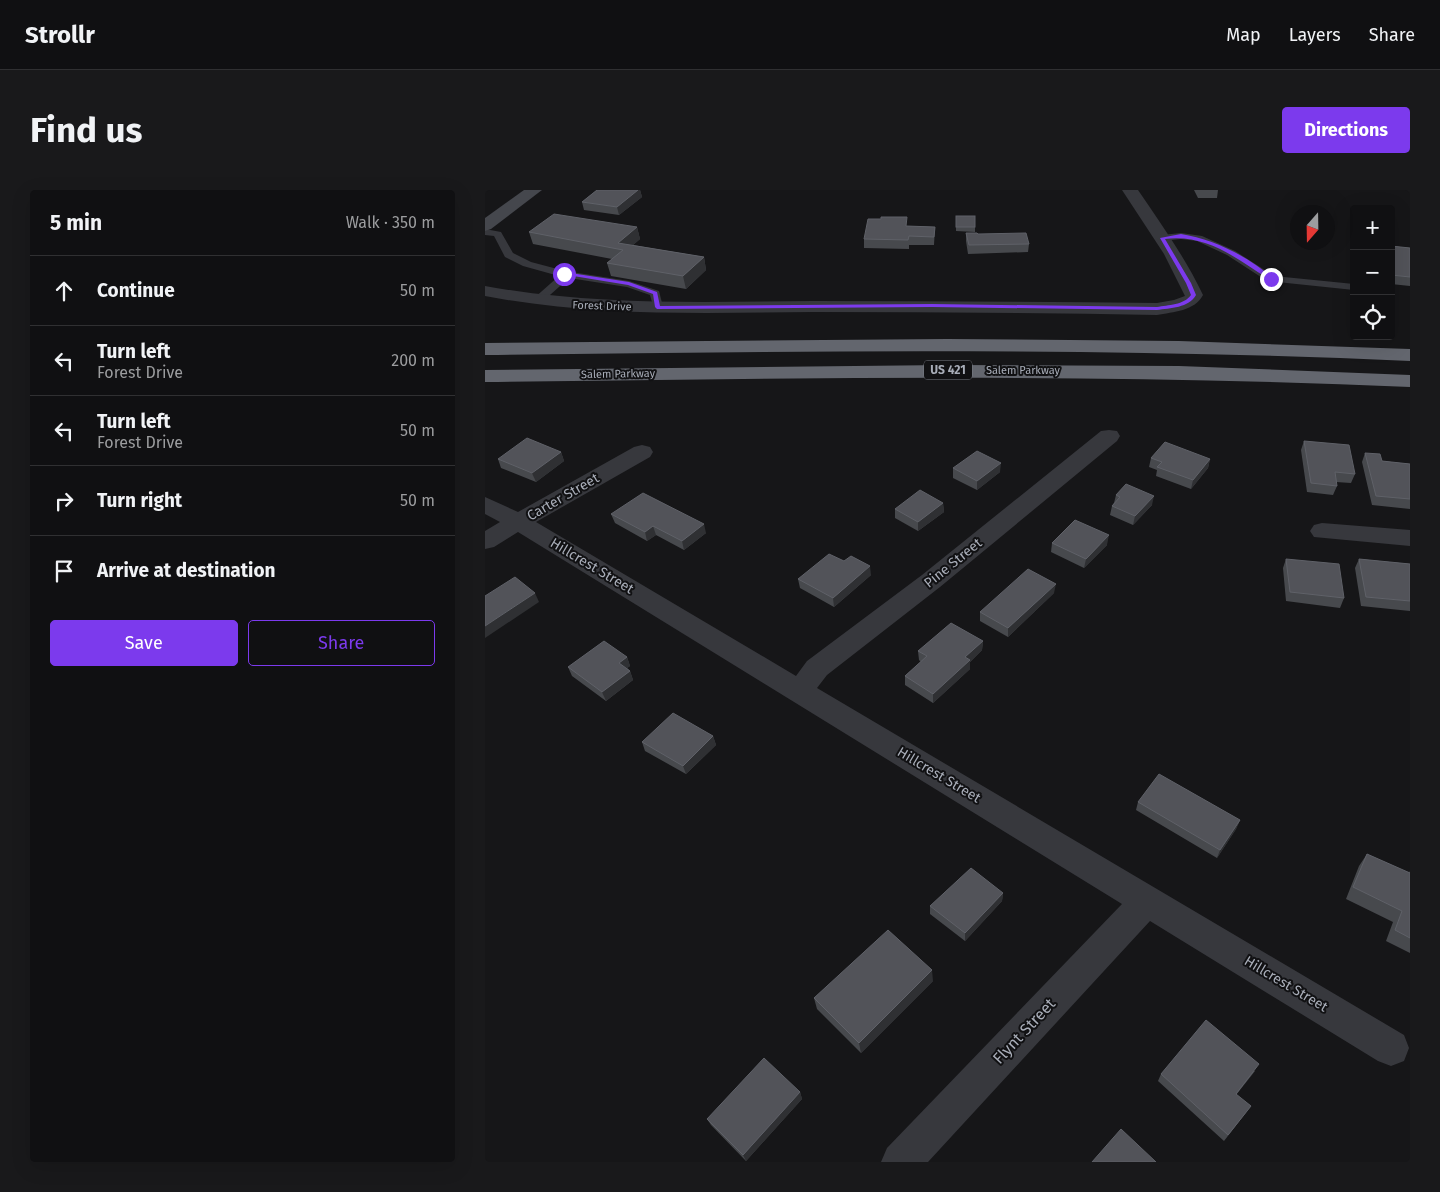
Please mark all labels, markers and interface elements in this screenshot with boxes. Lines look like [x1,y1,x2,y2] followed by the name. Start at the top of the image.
[25,21,95,49] text: Strollr
[1226,24,1261,46] text: Map
[1289,24,1341,46] text: Layers
[1369,24,1415,46] text: Share
[1282,107,1410,153] button: Directions
[30,109,142,151] text: Find us
[1290,205,1335,250] north arrow
[1350,205,1395,340] map controls
[1350,205,1395,250] button: +
[50,210,102,236] text: 5 min
[346,213,435,232] text: Walk · 350 m
[1350,250,1395,295] button: −
[553,263,576,286] route start
[1260,268,1283,291] route end
[50,277,78,305] icon: ahead
[97,279,175,302] text: Continue
[400,281,435,300] text: 50 m
[1350,295,1395,340] button: locate
[572,298,632,314] street label: Forest Drive
[97,340,171,363] text: Turn left
[50,347,78,375] icon: left
[391,351,435,370] text: 200 m
[924,360,972,380] road number: US 421
[97,363,183,382] text: Forest Drive
[986,364,1061,377] street label: Salem Parkway
[581,367,656,381] street label: Salem Parkway
[97,410,171,433] text: Turn left
[50,417,78,445] icon: left
[400,421,435,440] text: 50 m
[97,433,183,452] text: Forest Drive
[524,469,603,524] street label: Carter Street
[50,487,78,515] icon: right
[97,489,182,512] text: Turn right
[400,491,435,510] text: 50 m
[547,534,638,598] street label: Hillcrest Street
[921,534,986,592] street label: Pine Street
[50,557,78,585] icon: arrive
[97,559,276,582] text: Arrive at destination
[50,620,238,666] button: Save
[248,620,435,666] button: Share
[894,743,985,807] street label: Hillcrest Street
[1241,952,1332,1016] street label: Hillcrest Street
[989,994,1059,1068] street label: Flynt Street

